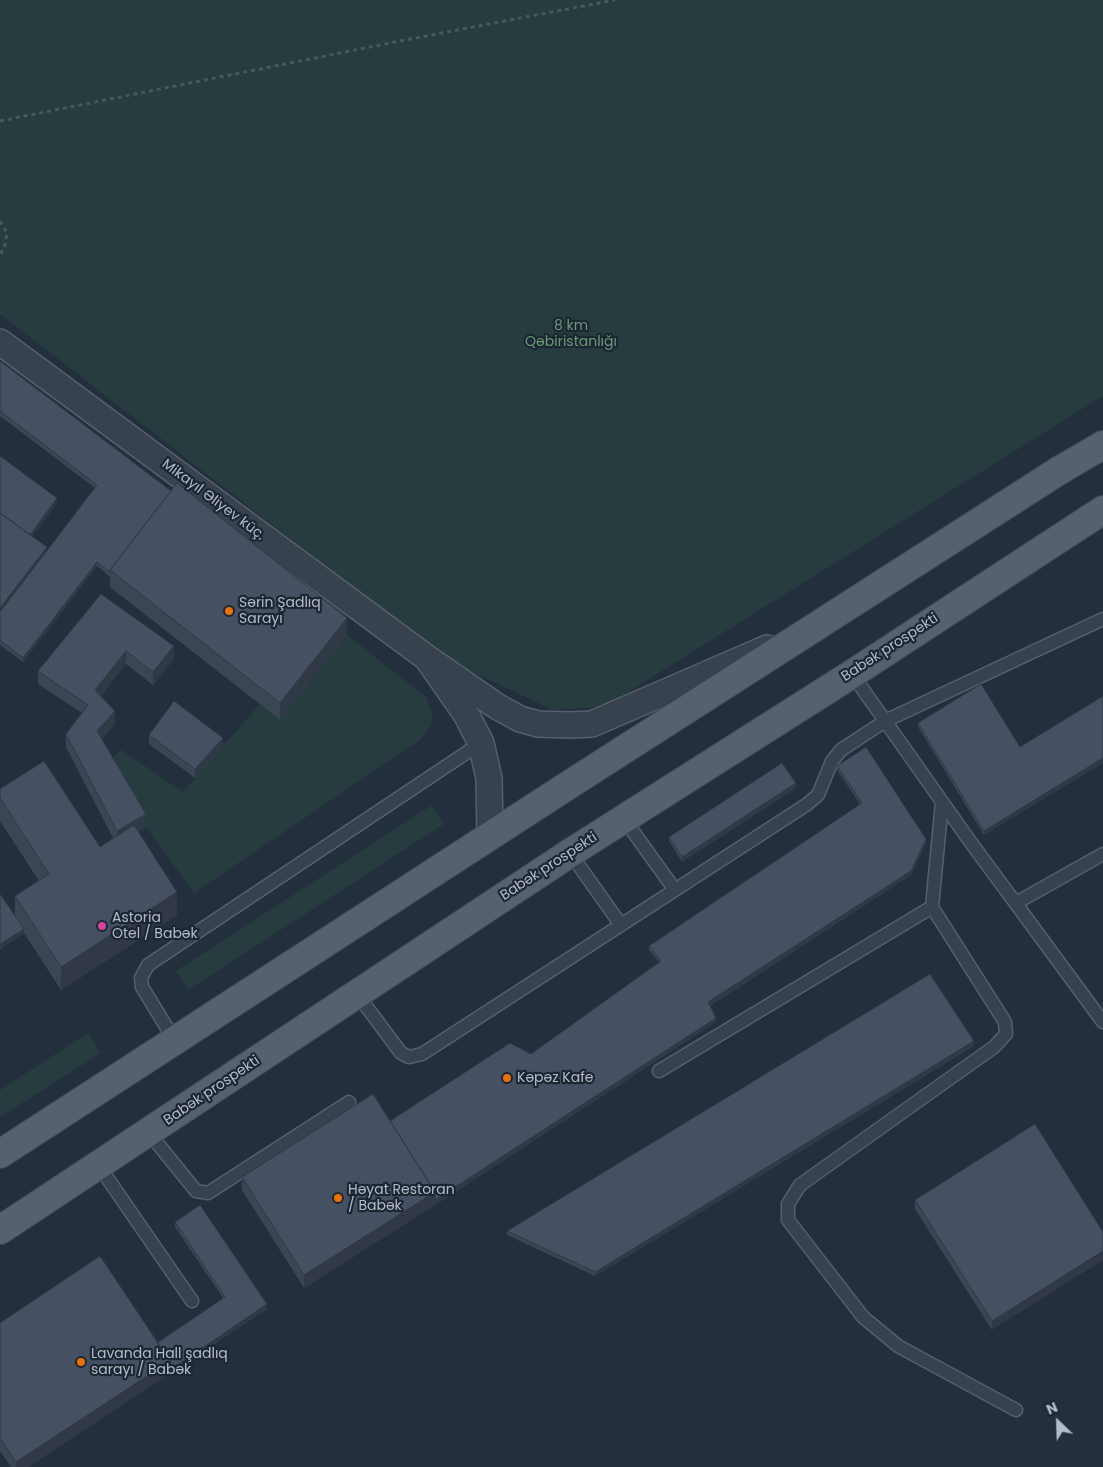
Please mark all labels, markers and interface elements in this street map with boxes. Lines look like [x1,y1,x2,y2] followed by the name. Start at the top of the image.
[525,318,617,351] park label: 8 km Qəbiristanlığı
[158,456,268,544] street label: Mikayıl Əliyev küç.
[239,595,321,628] place label: Sərin Şadlıq Sarayı
[223,605,235,617] marker: Sərin Şadlıq Sarayı
[838,610,942,686] street label: Babək prospekti
[497,829,601,905] street label: Babək prospekti
[112,910,198,942] place label: Astoria Otel / Babək
[96,920,108,932] marker: Astoria Otel / Babək
[161,1053,263,1129] street label: Babək prospekti
[517,1070,593,1086] place label: Kəpəz Kafe
[501,1072,513,1084] marker: Kəpəz Kafe
[348,1182,455,1214] place label: Həyat Restoran / Babək
[332,1192,344,1204] marker: Həyat Restoran / Babək
[91,1346,228,1378] place label: Lavanda Hall şadlıq sarayı / Babək
[75,1356,87,1368] marker: Lavanda Hall şadlıq sarayı / Babək
[1033,1397,1083,1447] north arrow
[1043,1397,1061,1420] text: N

